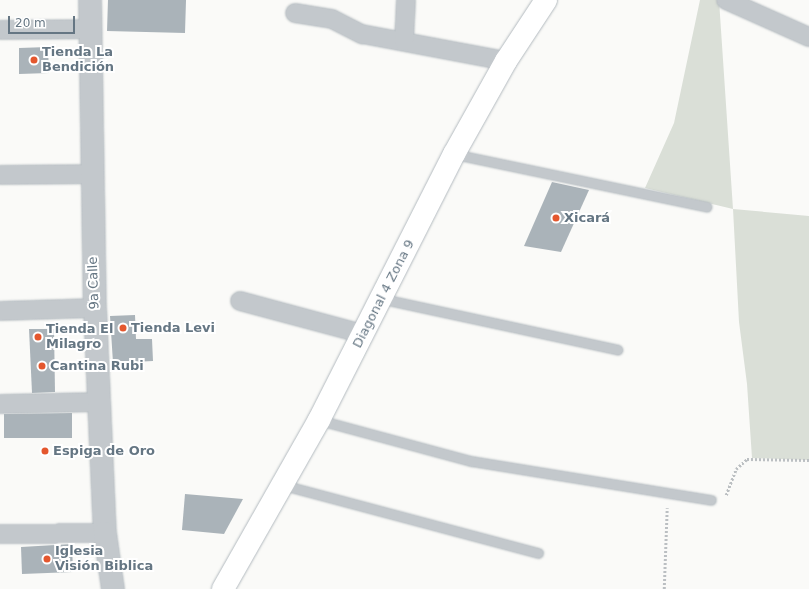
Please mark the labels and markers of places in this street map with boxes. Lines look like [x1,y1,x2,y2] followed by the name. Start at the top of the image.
[42,45,114,76] place label: Tienda La Bendición
[29,55,39,65] marker: Tienda La Bendición
[564,210,610,226] place label: Xicará
[551,213,561,223] marker: Xicará
[131,320,215,336] place label: Tienda Levi
[46,322,113,353] place label: Tienda El Milagro
[118,323,128,333] marker: Tienda Levi
[33,332,43,342] marker: Tienda El Milagro
[50,358,144,374] place label: Cantina Rubi
[37,361,47,371] marker: Cantina Rubi
[53,443,155,459] place label: Espiga de Oro
[40,446,50,456] marker: Espiga de Oro
[55,544,153,575] place label: Iglesia Visión Biblica
[42,554,52,564] marker: Iglesia Visión Biblica

